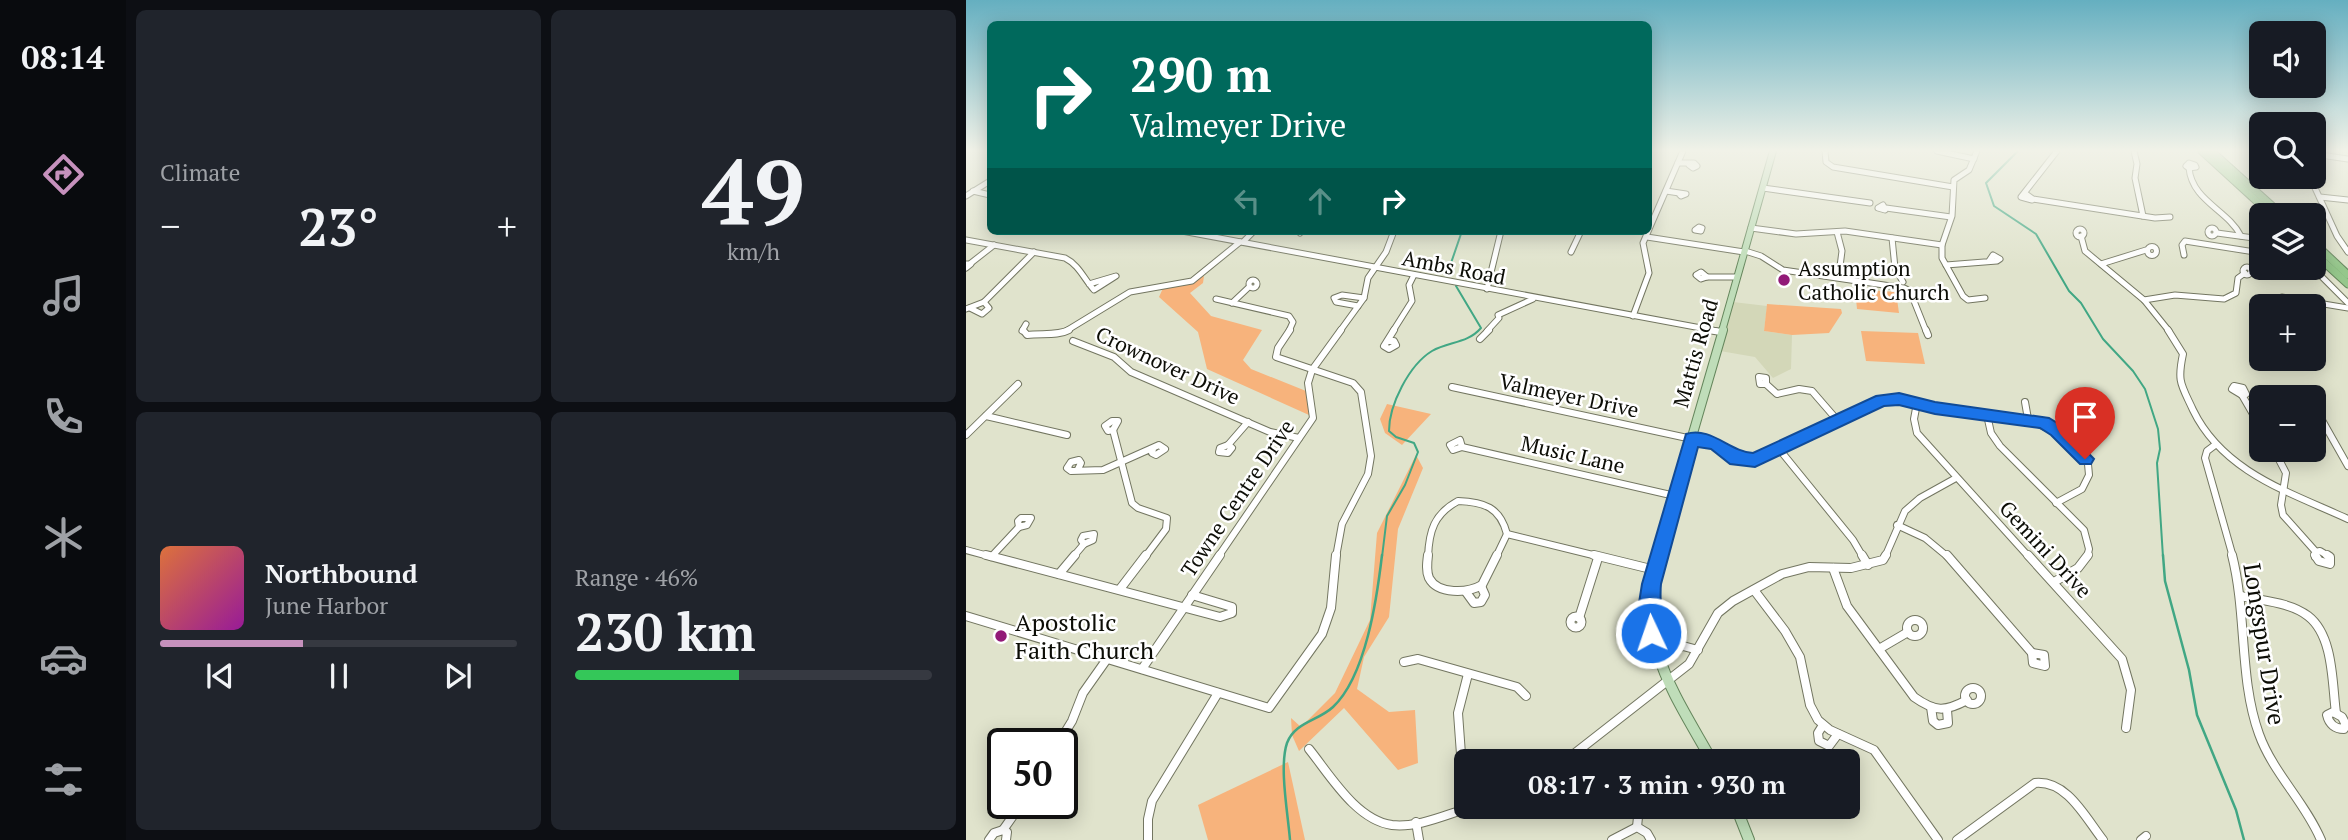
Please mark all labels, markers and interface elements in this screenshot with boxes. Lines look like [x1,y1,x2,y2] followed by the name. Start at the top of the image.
[2249,21,2326,462] map controls
[2249,21,2326,98] button: sound
[21,36,105,78] text: 08:14
[1130,41,1272,106] text: 290 m
[1015,49,1106,140] icon: right
[1130,104,1346,146] text: Valmeyer Drive
[2249,112,2326,189] button: search
[702,130,805,251] text: 49
[39,150,88,199] icon: directions
[160,157,240,188] text: Climate
[1228,182,1266,220] icon: left
[1301,182,1339,220] icon: ahead
[1374,182,1412,220] icon: right
[298,192,379,261] text: 23°
[160,201,180,251] text: −
[497,201,517,251] text: +
[2249,203,2326,280] button: layers
[727,236,780,267] text: km/h
[1400,243,1509,291] street label: Ambs Road
[1798,254,1949,306] place label: Assumption Catholic Church
[39,271,88,320] icon: music
[1776,272,1792,288] marker: Assumption Catholic Church
[2249,294,2326,371] button: +
[1666,295,1724,411] street label: Mattis Road
[1091,319,1245,411] street label: Crownover Drive
[1497,367,1641,423] street label: Valmeyer Drive
[2249,385,2326,462] button: −
[2055,387,2115,459] pin
[39,392,88,441] icon: phone
[2066,398,2104,436] icon: arrive
[1174,414,1300,582] street label: Towne Centre Drive
[1518,428,1628,480] street label: Music Lane
[1994,494,2098,604] street label: Gemini Drive
[39,513,88,562] icon: climate
[265,556,418,590] text: Northbound
[2236,561,2294,727] street label: Longspur Drive
[575,562,698,593] text: Range · 46%
[265,590,388,621] text: June Harbor
[1614,596,1688,670] position arrow
[575,597,756,666] text: 230 km
[1015,606,1154,666] place label: Apostolic Faith Church
[993,628,1009,644] marker: Apostolic Faith Church
[39,634,88,683] icon: car
[201,657,239,695] icon: previous
[320,657,358,695] icon: pause
[439,657,477,695] icon: next
[987,728,1078,819] speed limit sign: 50
[39,755,88,804] icon: filters
[1528,767,1786,801] text: 08:17 · 3 min · 930 m

